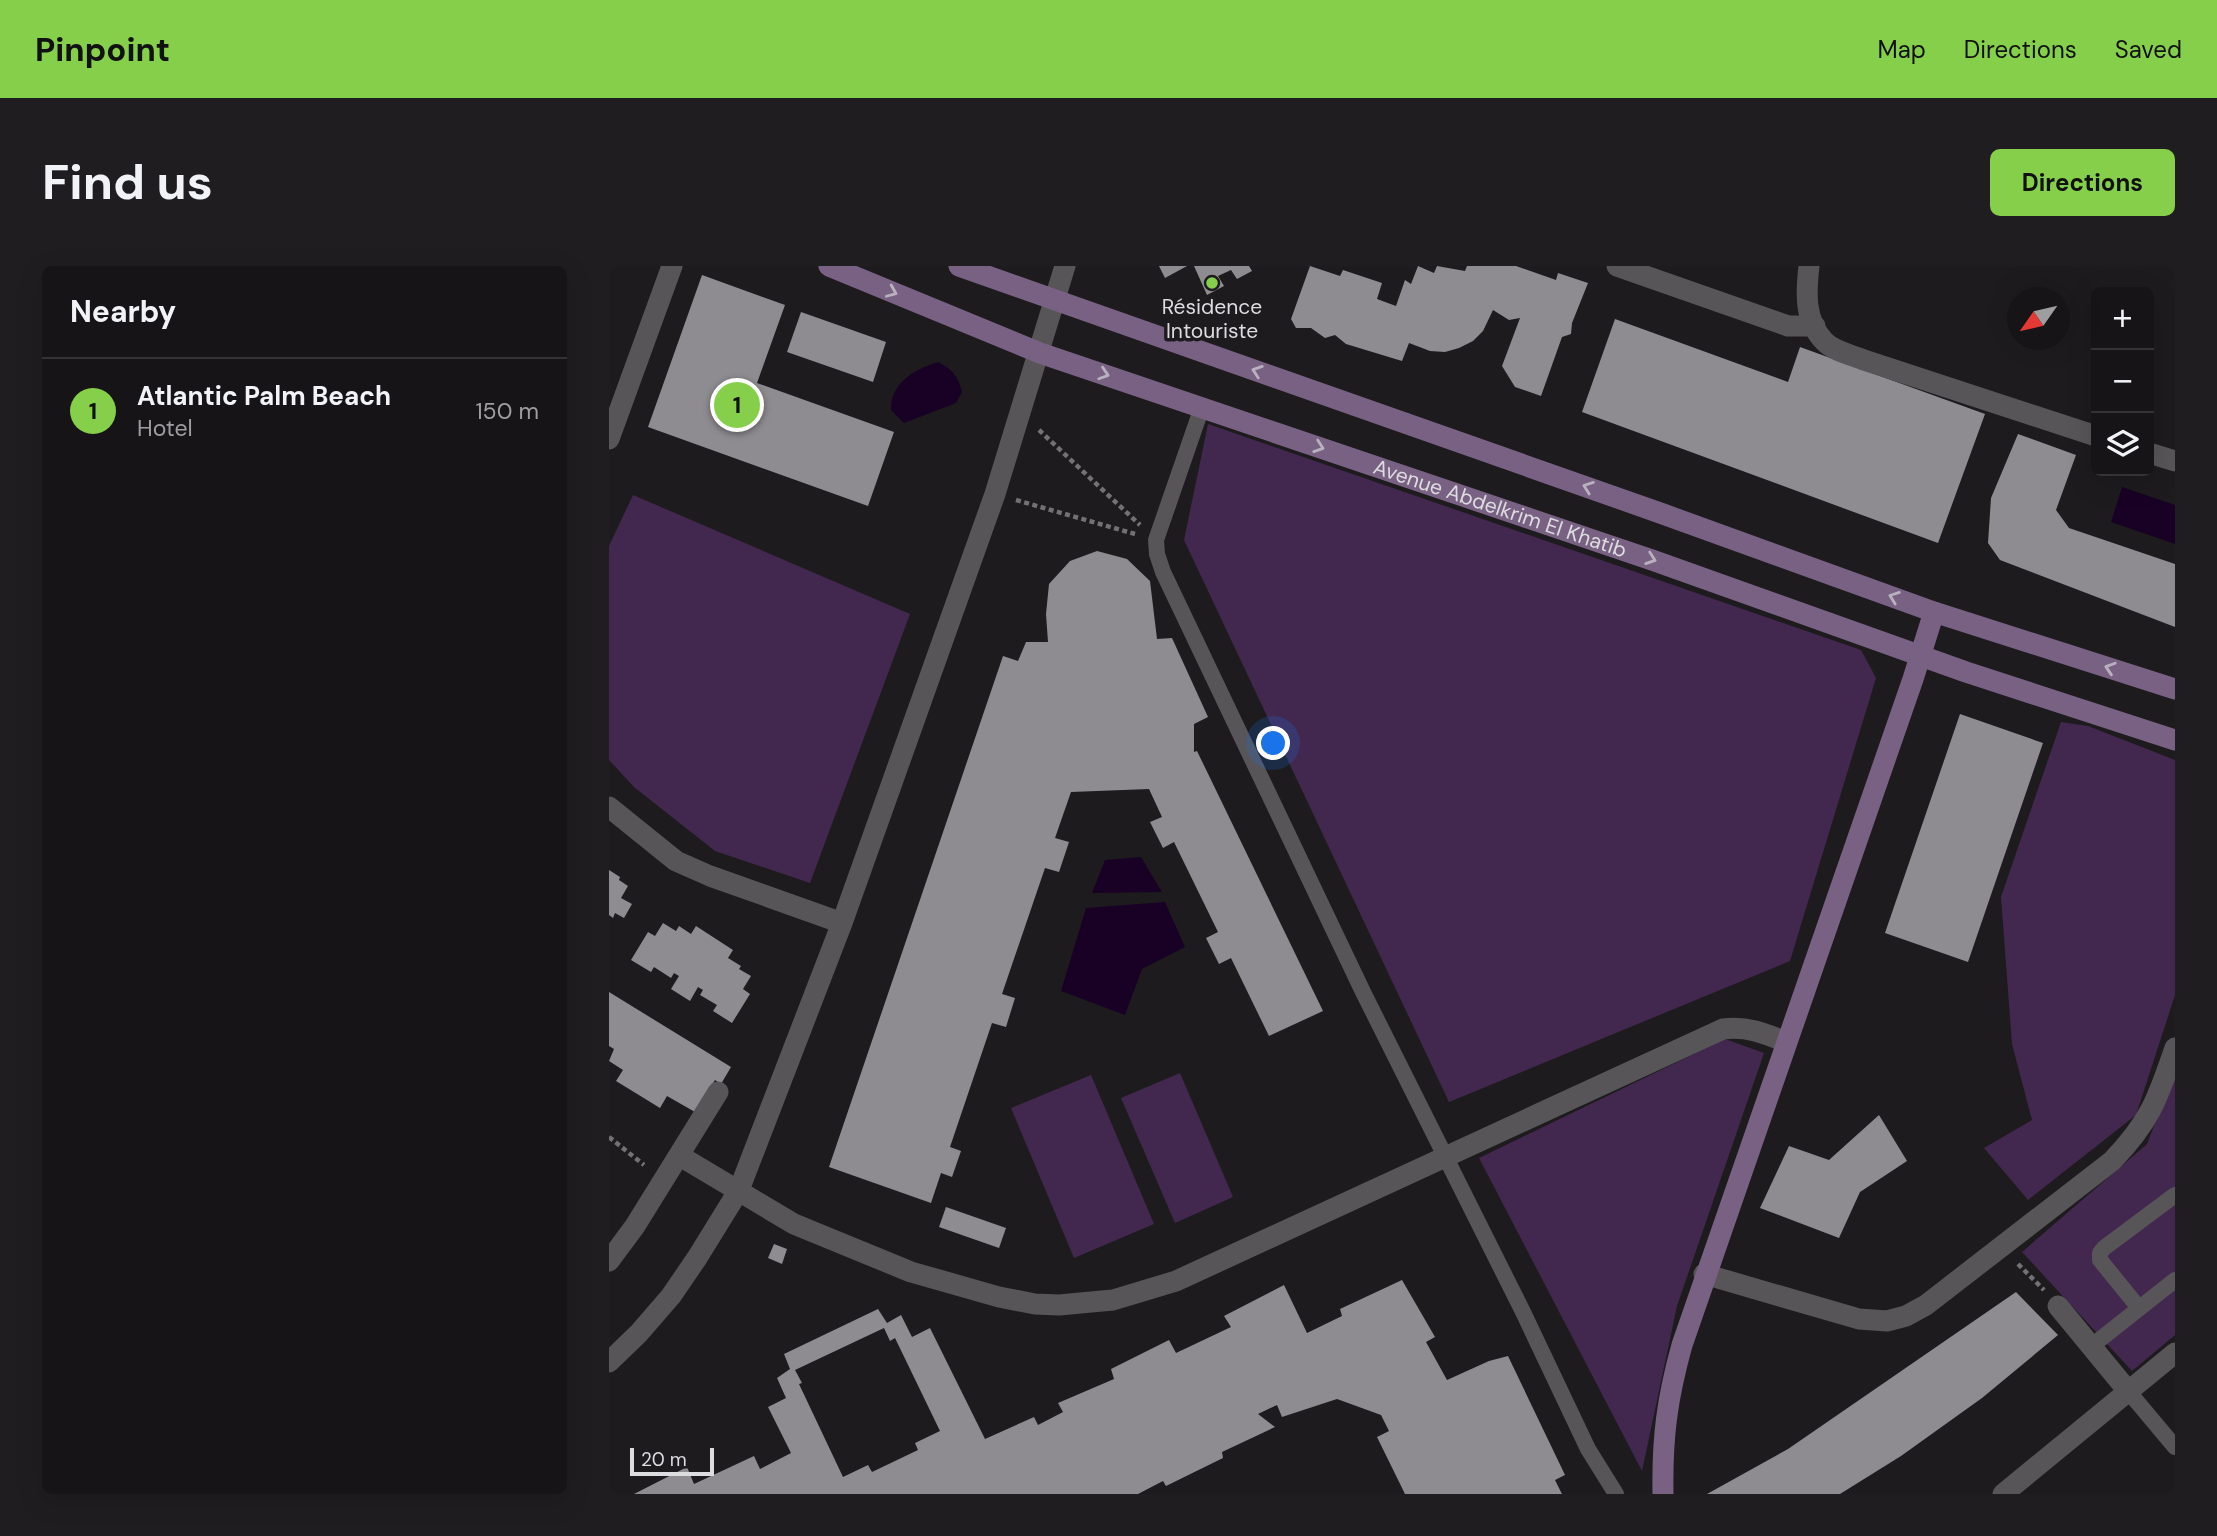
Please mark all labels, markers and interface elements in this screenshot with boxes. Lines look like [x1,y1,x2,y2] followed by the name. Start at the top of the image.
[35,28,170,71] text: Pinpoint
[1878,34,1926,65] text: Map
[1964,34,2077,65] text: Directions
[2115,34,2182,65] text: Saved
[1990,149,2175,216] button: Directions
[42,150,213,214] text: Find us
[1204,275,1220,291] marker: Résidence Intouriste
[885,283,897,297] one-way arrow
[2007,287,2070,350] north arrow
[2091,287,2154,476] map controls
[2091,287,2154,350] button: +
[70,292,176,331] text: Nearby
[1162,293,1262,345] place label: Résidence Intouriste
[2091,350,2154,413] button: −
[1252,365,1264,379] one-way arrow
[1097,366,1109,380] one-way arrow
[137,379,391,413] text: Atlantic Palm Beach
[714,379,760,431] pin: 1
[89,396,97,426] text: 1
[475,396,539,426] text: 150 m
[137,413,193,443] text: Hotel
[2091,413,2154,476] button: layers
[1313,439,1325,453] one-way arrow
[1370,453,1630,564] street label: Avenue Abdelkrim El Khatib
[1582,481,1594,495] one-way arrow
[1644,551,1656,565] one-way arrow
[1888,591,1900,605] one-way arrow
[2104,662,2117,676] one-way arrow
[1256,726,1290,760] your location
[630,1445,714,1477] scale bar
[641,1447,687,1472] text: 20 m

